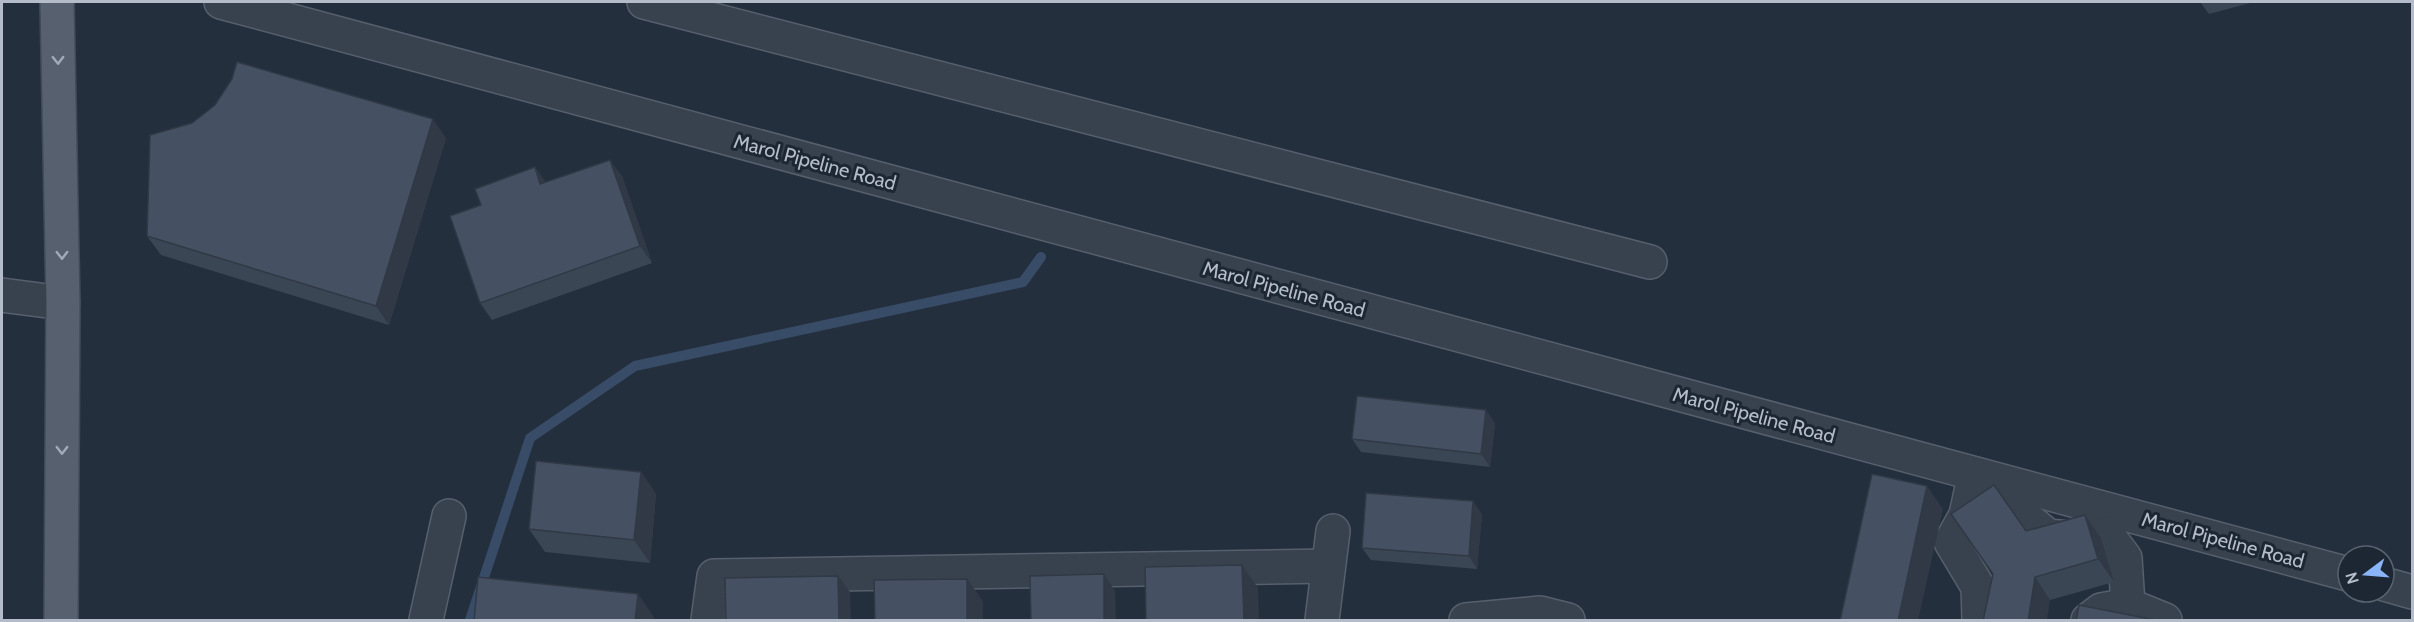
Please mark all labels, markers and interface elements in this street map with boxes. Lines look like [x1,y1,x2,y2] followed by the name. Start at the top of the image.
[52,55,64,64] one-way arrow
[731,129,899,195] street label: Marol Pipeline Road
[56,250,68,259] one-way arrow
[1200,256,1368,322] street label: Marol Pipeline Road
[1670,382,1838,448] street label: Marol Pipeline Road
[56,445,68,454] one-way arrow
[2139,507,2307,573] street label: Marol Pipeline Road
[2336,544,2396,604] north arrow
[2341,570,2363,586] text: N

